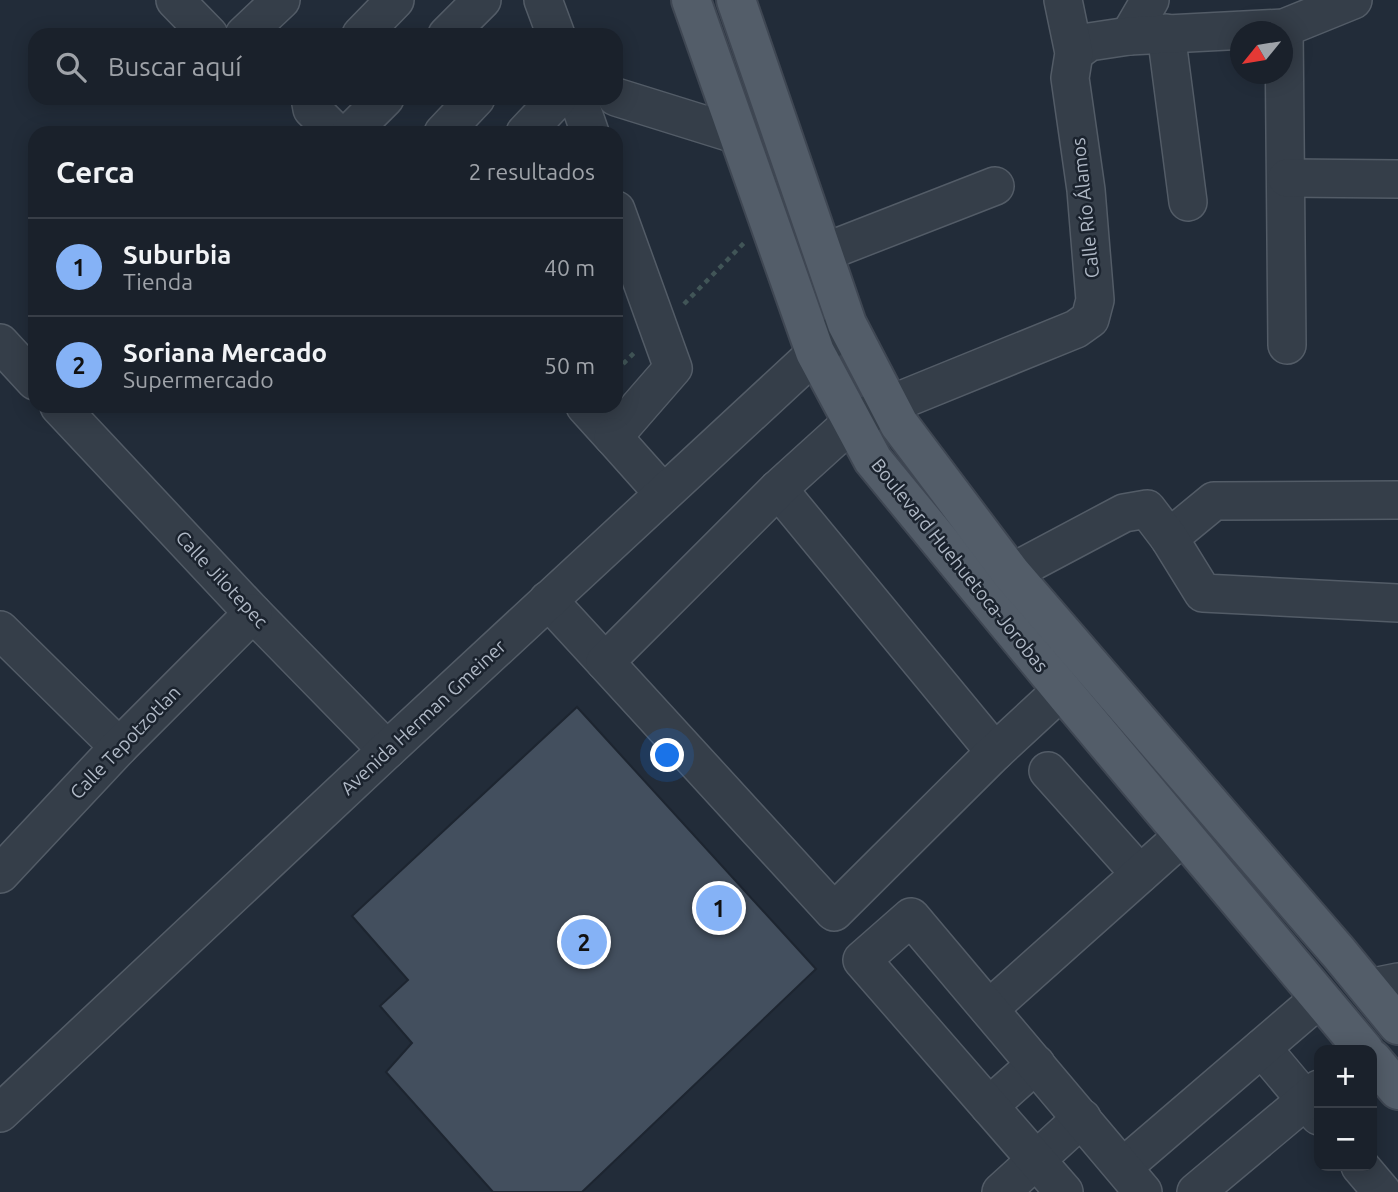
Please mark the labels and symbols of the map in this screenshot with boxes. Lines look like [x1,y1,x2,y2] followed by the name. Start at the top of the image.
[1230,21,1293,84] north arrow
[1067,137,1103,279] street label: Calle Río Álamos
[867,454,1053,676] street label: Boulevard Huehuetoca-Jorobas
[171,526,273,632] street label: Calle Jilotepec
[336,635,510,799] street label: Avenida Herman Gmeiner
[65,681,185,803] street label: Calle Tepotzotlan
[650,738,684,772] your location
[696,882,742,934] pin: 1
[561,916,607,968] pin: 2

